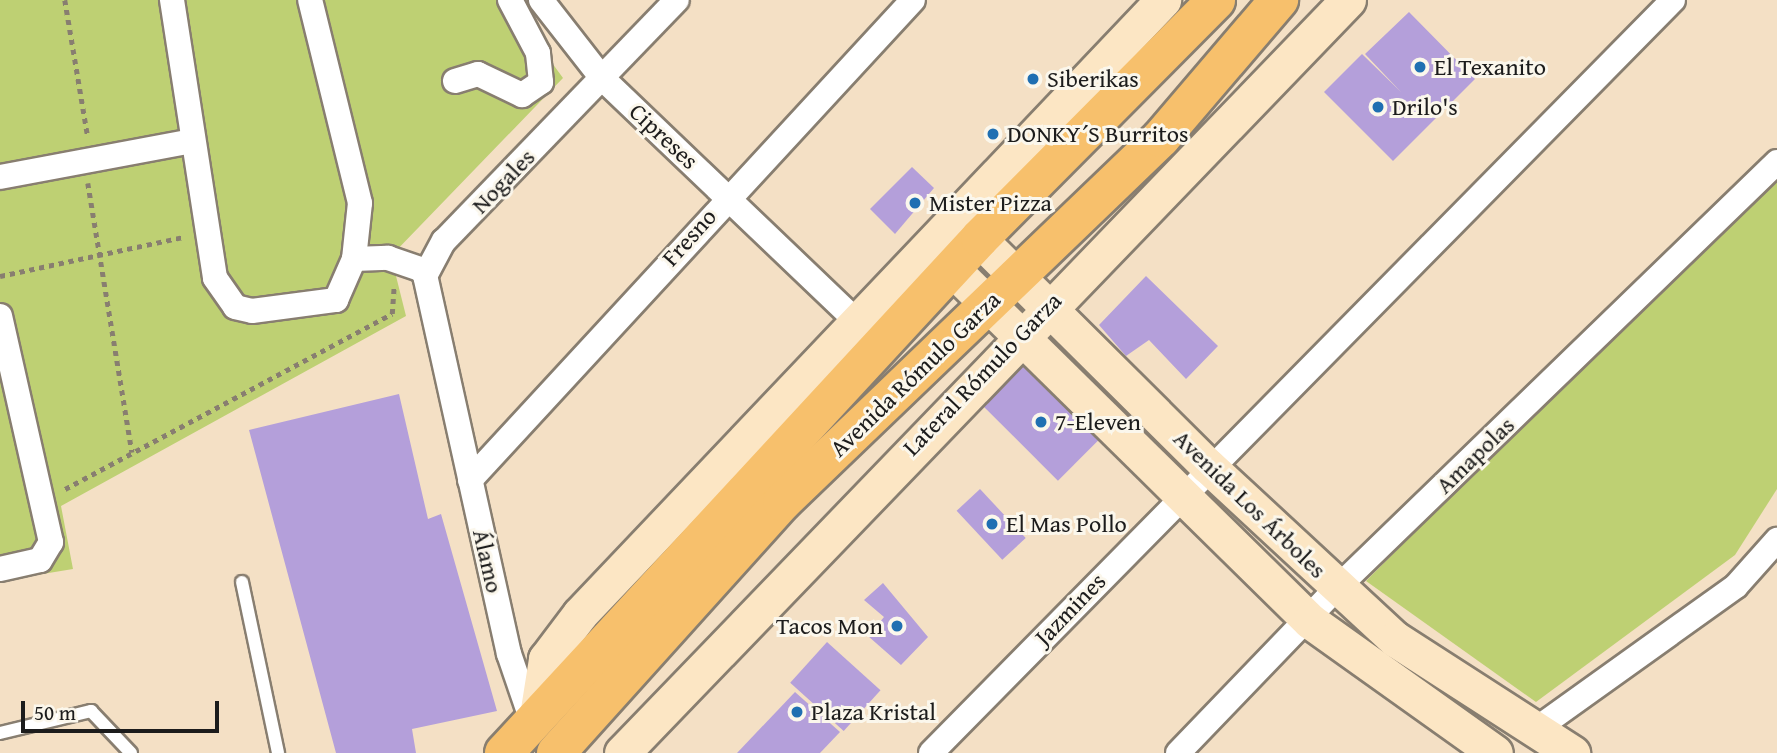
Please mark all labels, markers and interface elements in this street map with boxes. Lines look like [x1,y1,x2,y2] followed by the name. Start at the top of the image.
[1434,53,1546,81] place label: El Texanito
[1412,59,1428,75] marker: El Texanito
[1047,65,1139,93] place label: Siberikas
[1025,71,1041,87] marker: Siberikas
[1392,93,1458,121] place label: Drilo's
[624,97,704,175] street label: Cipreses
[1370,99,1386,115] marker: Drilo's
[1007,120,1188,148] place label: DONKY´S Burritos
[985,126,1001,142] marker: DONKY´S Burritos
[465,143,541,219] street label: Nogales
[929,189,1052,217] place label: Mister Pizza
[907,195,923,211] marker: Mister Pizza
[656,202,722,272] street label: Fresno
[824,285,1006,463] street label: Avenida Rómulo Garza
[897,286,1067,462] street label: Lateral Rómulo Garza
[1055,408,1141,436] place label: 7-Eleven
[1430,410,1520,500] street label: Amapolas
[1033,414,1049,430] marker: 7-Eleven
[1168,424,1332,584] street label: Avenida Los Árboles
[1006,510,1127,538] place label: El Mas Pollo
[984,516,1000,532] marker: El Mas Pollo
[467,526,509,596] street label: Álamo
[1028,567,1112,651] street label: Jazmines
[776,612,883,640] place label: Tacos Mon
[889,618,905,634] marker: Tacos Mon
[24,686,222,730] scale bar
[34,697,76,728] text: 50 m
[811,698,936,726] place label: Plaza Kristal
[789,704,805,720] marker: Plaza Kristal

